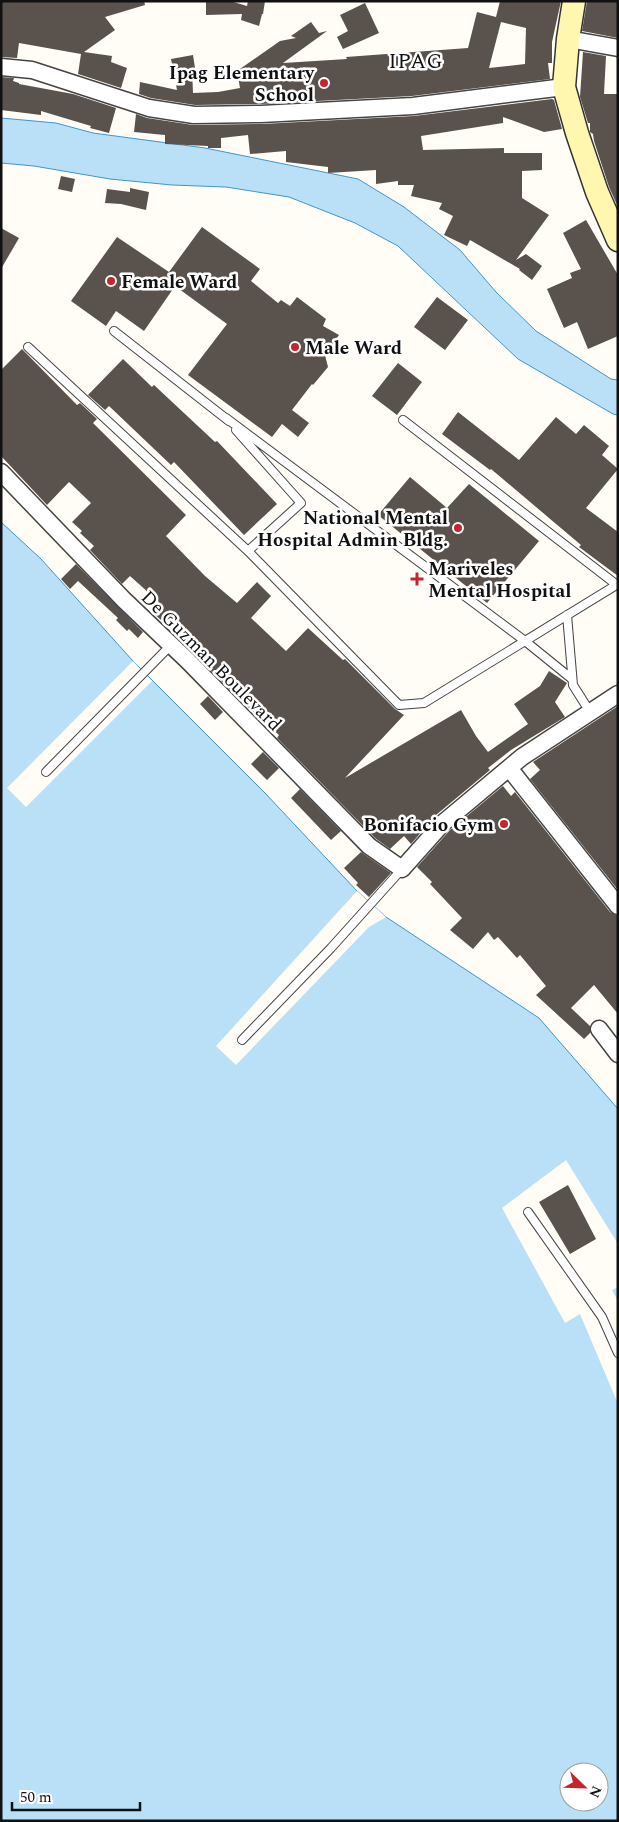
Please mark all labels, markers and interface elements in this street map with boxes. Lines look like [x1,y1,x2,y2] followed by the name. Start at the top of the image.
[388,46,444,78] district label: IPAG
[169,59,315,110] place label: Ipag Elementary School
[318,77,330,89] marker: Ipag Elementary School
[121,268,237,297] place label: Female Ward
[105,275,117,287] marker: Female Ward
[305,334,402,363] place label: Male Ward
[289,341,301,353] marker: Male Ward
[257,504,448,555] place label: National Mental Hospital Admin Bldg.
[452,522,464,534] marker: National Mental Hospital Admin Bldg.
[428,555,571,606] place label: Mariveles Mental Hospital
[410,572,424,586] marker: Mariveles Mental Hospital
[134,584,288,738] street label: De Guzman Boulevard
[363,811,494,840] place label: Bonifacio Gym
[498,818,510,830] marker: Bonifacio Gym
[559,1762,609,1812] north arrow
[12,1780,140,1812] scale bar
[584,1783,607,1801] text: N
[20,1786,52,1809] text: 50 m

